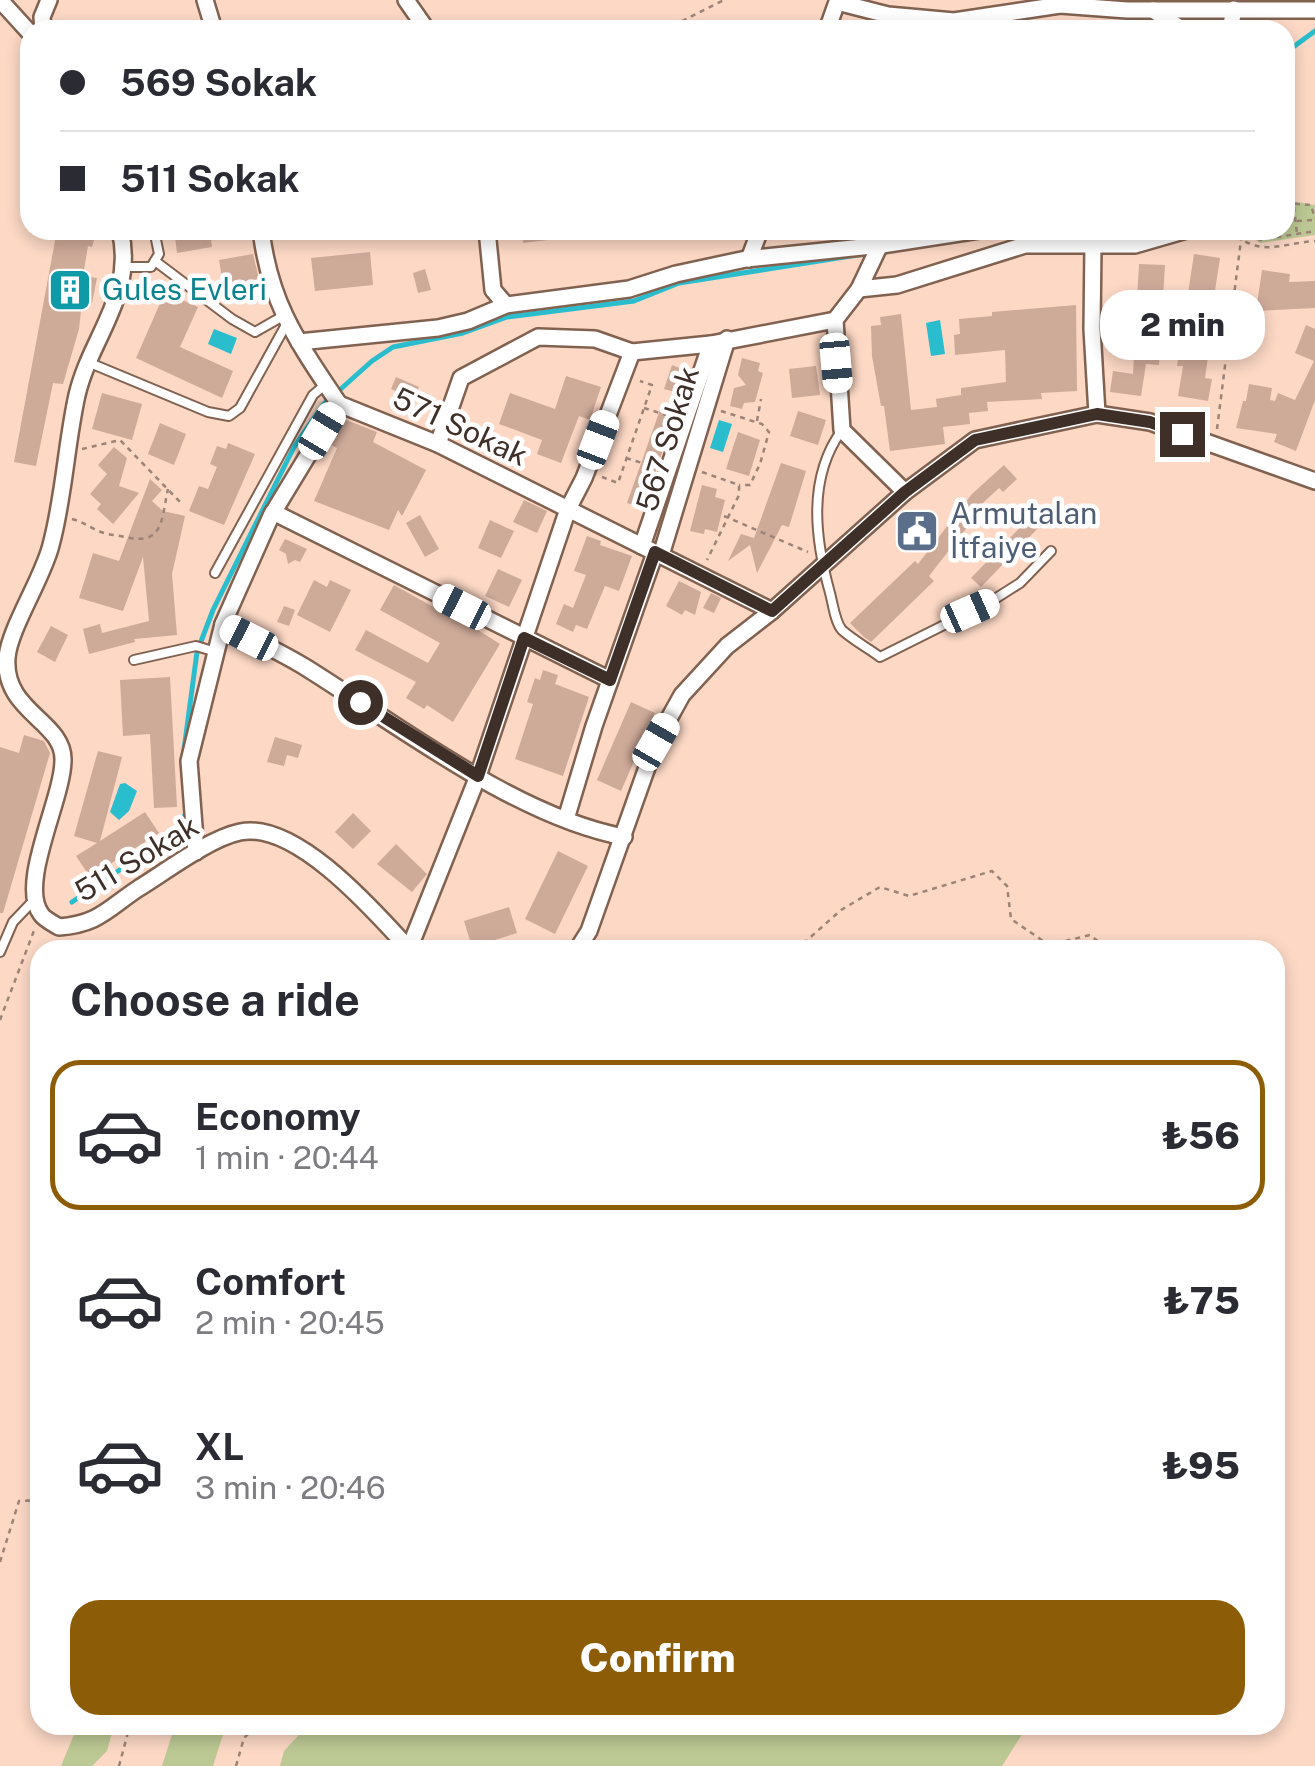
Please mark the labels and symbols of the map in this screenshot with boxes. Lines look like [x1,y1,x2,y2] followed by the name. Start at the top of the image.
[47,267,93,313] building icon: Gules Evleri
[102,271,267,307] place label: Gules Evleri
[1100,289,1264,359] callout: 2 min
[818,332,854,394] car
[628,362,706,515] street label: 567 Sokak
[387,379,533,473] street label: 571 Sokak
[294,398,350,464] car
[573,407,623,473] car
[1160,412,1205,457] route end
[950,495,1097,565] place label: Armutalan İtfaiye
[894,508,940,554] public building icon: Armutalan İtfaiye
[428,580,496,634] car
[936,585,1004,637] car
[215,611,283,665] car
[338,680,383,725] route start
[628,709,684,775] car
[68,807,205,909] street label: 511 Sokak

